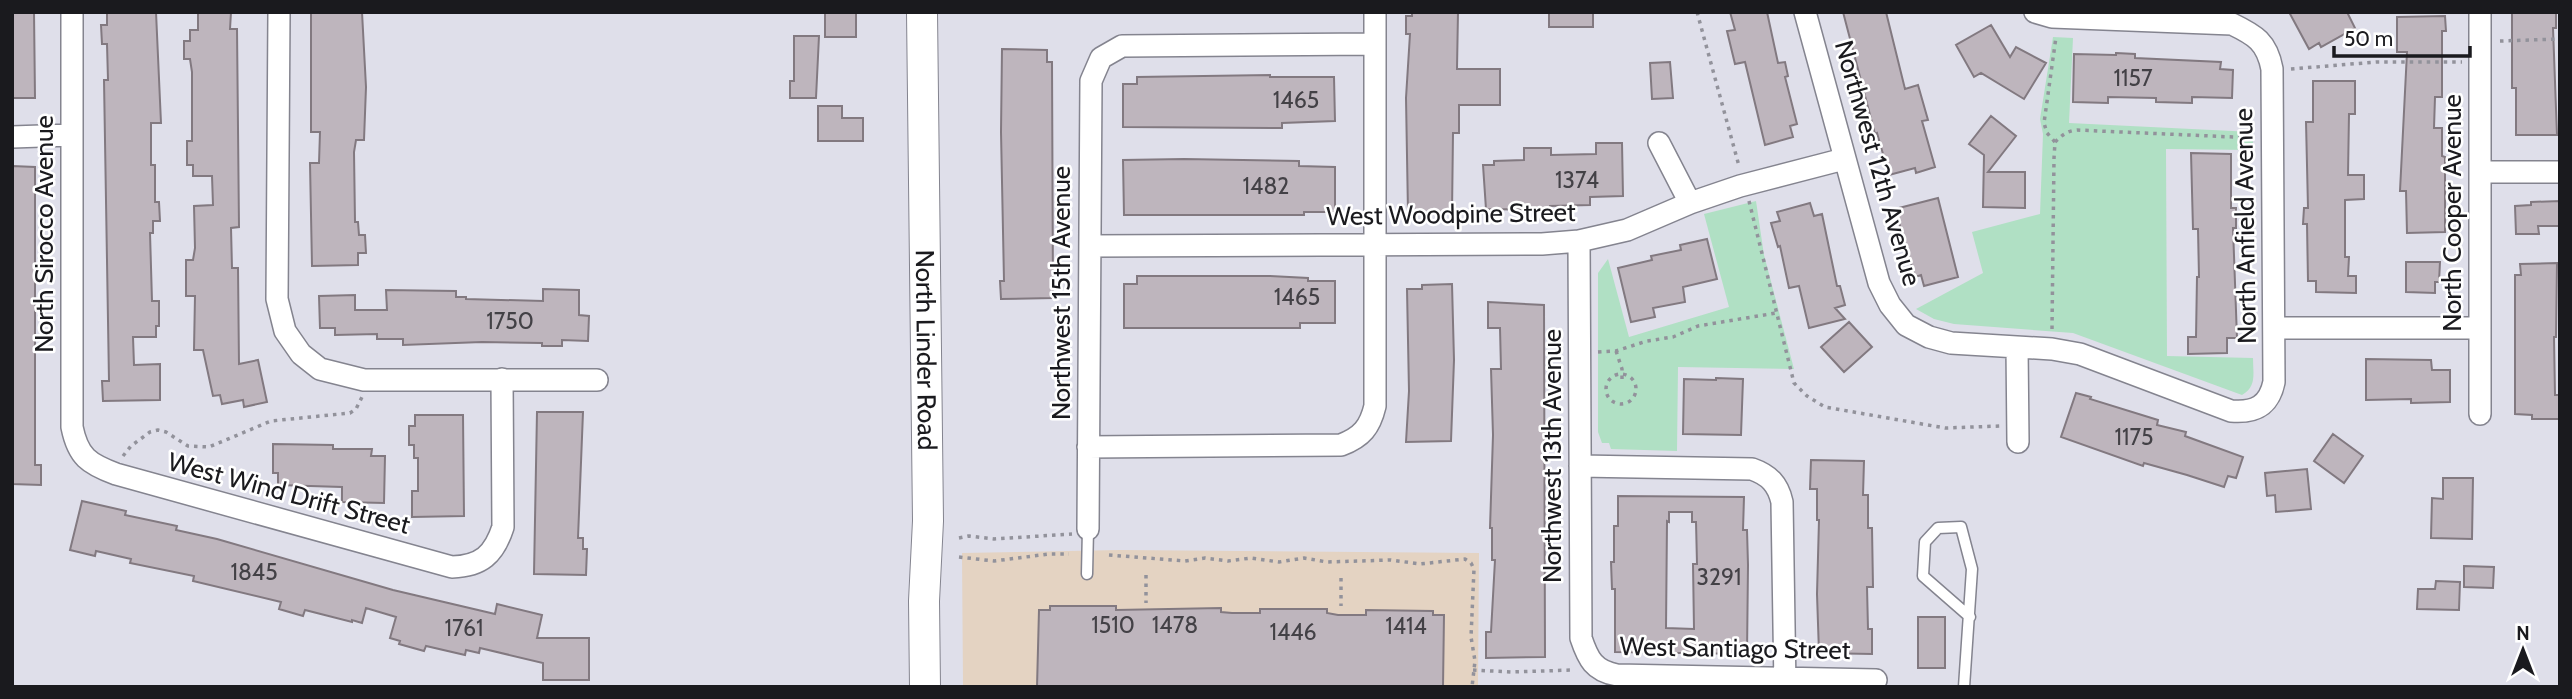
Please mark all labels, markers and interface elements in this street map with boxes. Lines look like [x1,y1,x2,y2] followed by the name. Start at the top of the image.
[2334,14,2470,58] scale bar
[2344,26,2393,51] text: 50 m
[1828,37,1928,289] street label: Northwest 12th Avenue
[2113,64,2153,92] house number: 1157
[1273,86,1319,114] house number: 1465
[2436,94,2468,332] street label: North Cooper Avenue
[2227,108,2263,344] street label: North Anfield Avenue
[28,115,60,353] street label: North Sirocco Avenue
[1045,166,1077,420] street label: Northwest 15th Avenue
[1555,166,1599,194] house number: 1374
[1243,172,1289,200] house number: 1482
[1326,196,1576,232] street label: West Woodpine Street
[909,250,943,450] street label: North Linder Road
[1274,283,1320,311] house number: 1465
[486,307,534,335] house number: 1750
[1536,329,1568,583] street label: Northwest 13th Avenue
[2114,423,2154,451] house number: 1175
[164,445,414,541] street label: West Wind Drift Street
[230,558,278,586] house number: 1845
[1696,563,1742,591] house number: 3291
[1091,611,1135,639] house number: 1510
[1152,611,1198,639] house number: 1478
[1385,612,1427,640] house number: 1414
[445,614,483,642] house number: 1761
[2488,615,2558,685] north arrow
[1269,618,1317,646] house number: 1446
[2516,622,2530,645] text: N
[1619,630,1851,666] street label: West Santiago Street

